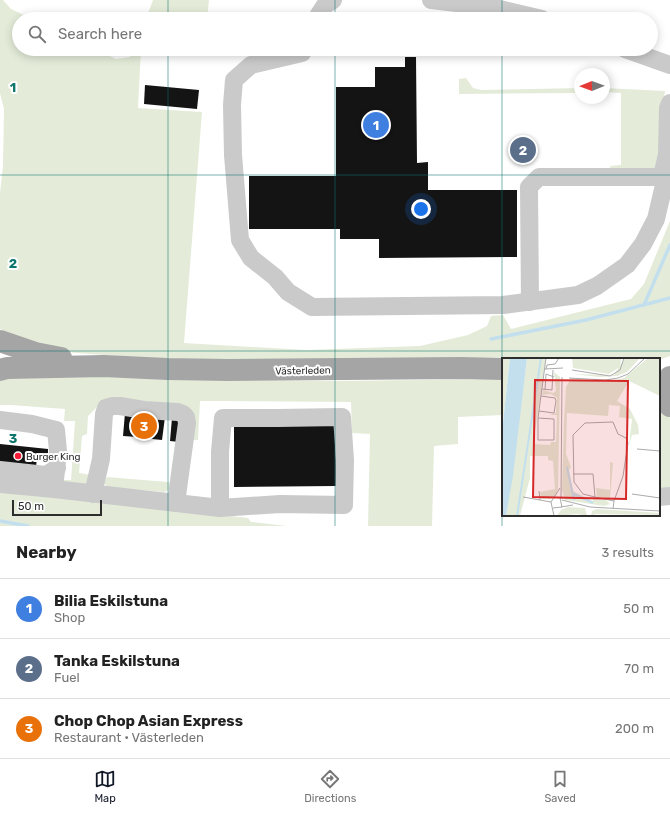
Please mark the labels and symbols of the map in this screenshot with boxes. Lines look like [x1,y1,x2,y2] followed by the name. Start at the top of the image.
[574,68,610,104] north arrow
[10,80,16,95] text: 1
[363,110,389,140] pin: 1
[510,135,536,165] pin: 2
[411,199,431,219] your location
[9,256,17,271] text: 2
[502,358,660,516] inset map
[275,365,331,377] street label: Västerleden
[131,411,157,441] pin: 3
[9,431,18,446] text: 3
[13,451,23,461] marker: Burger King
[26,451,80,463] place label: Burger King
[12,498,102,517] scale bar

